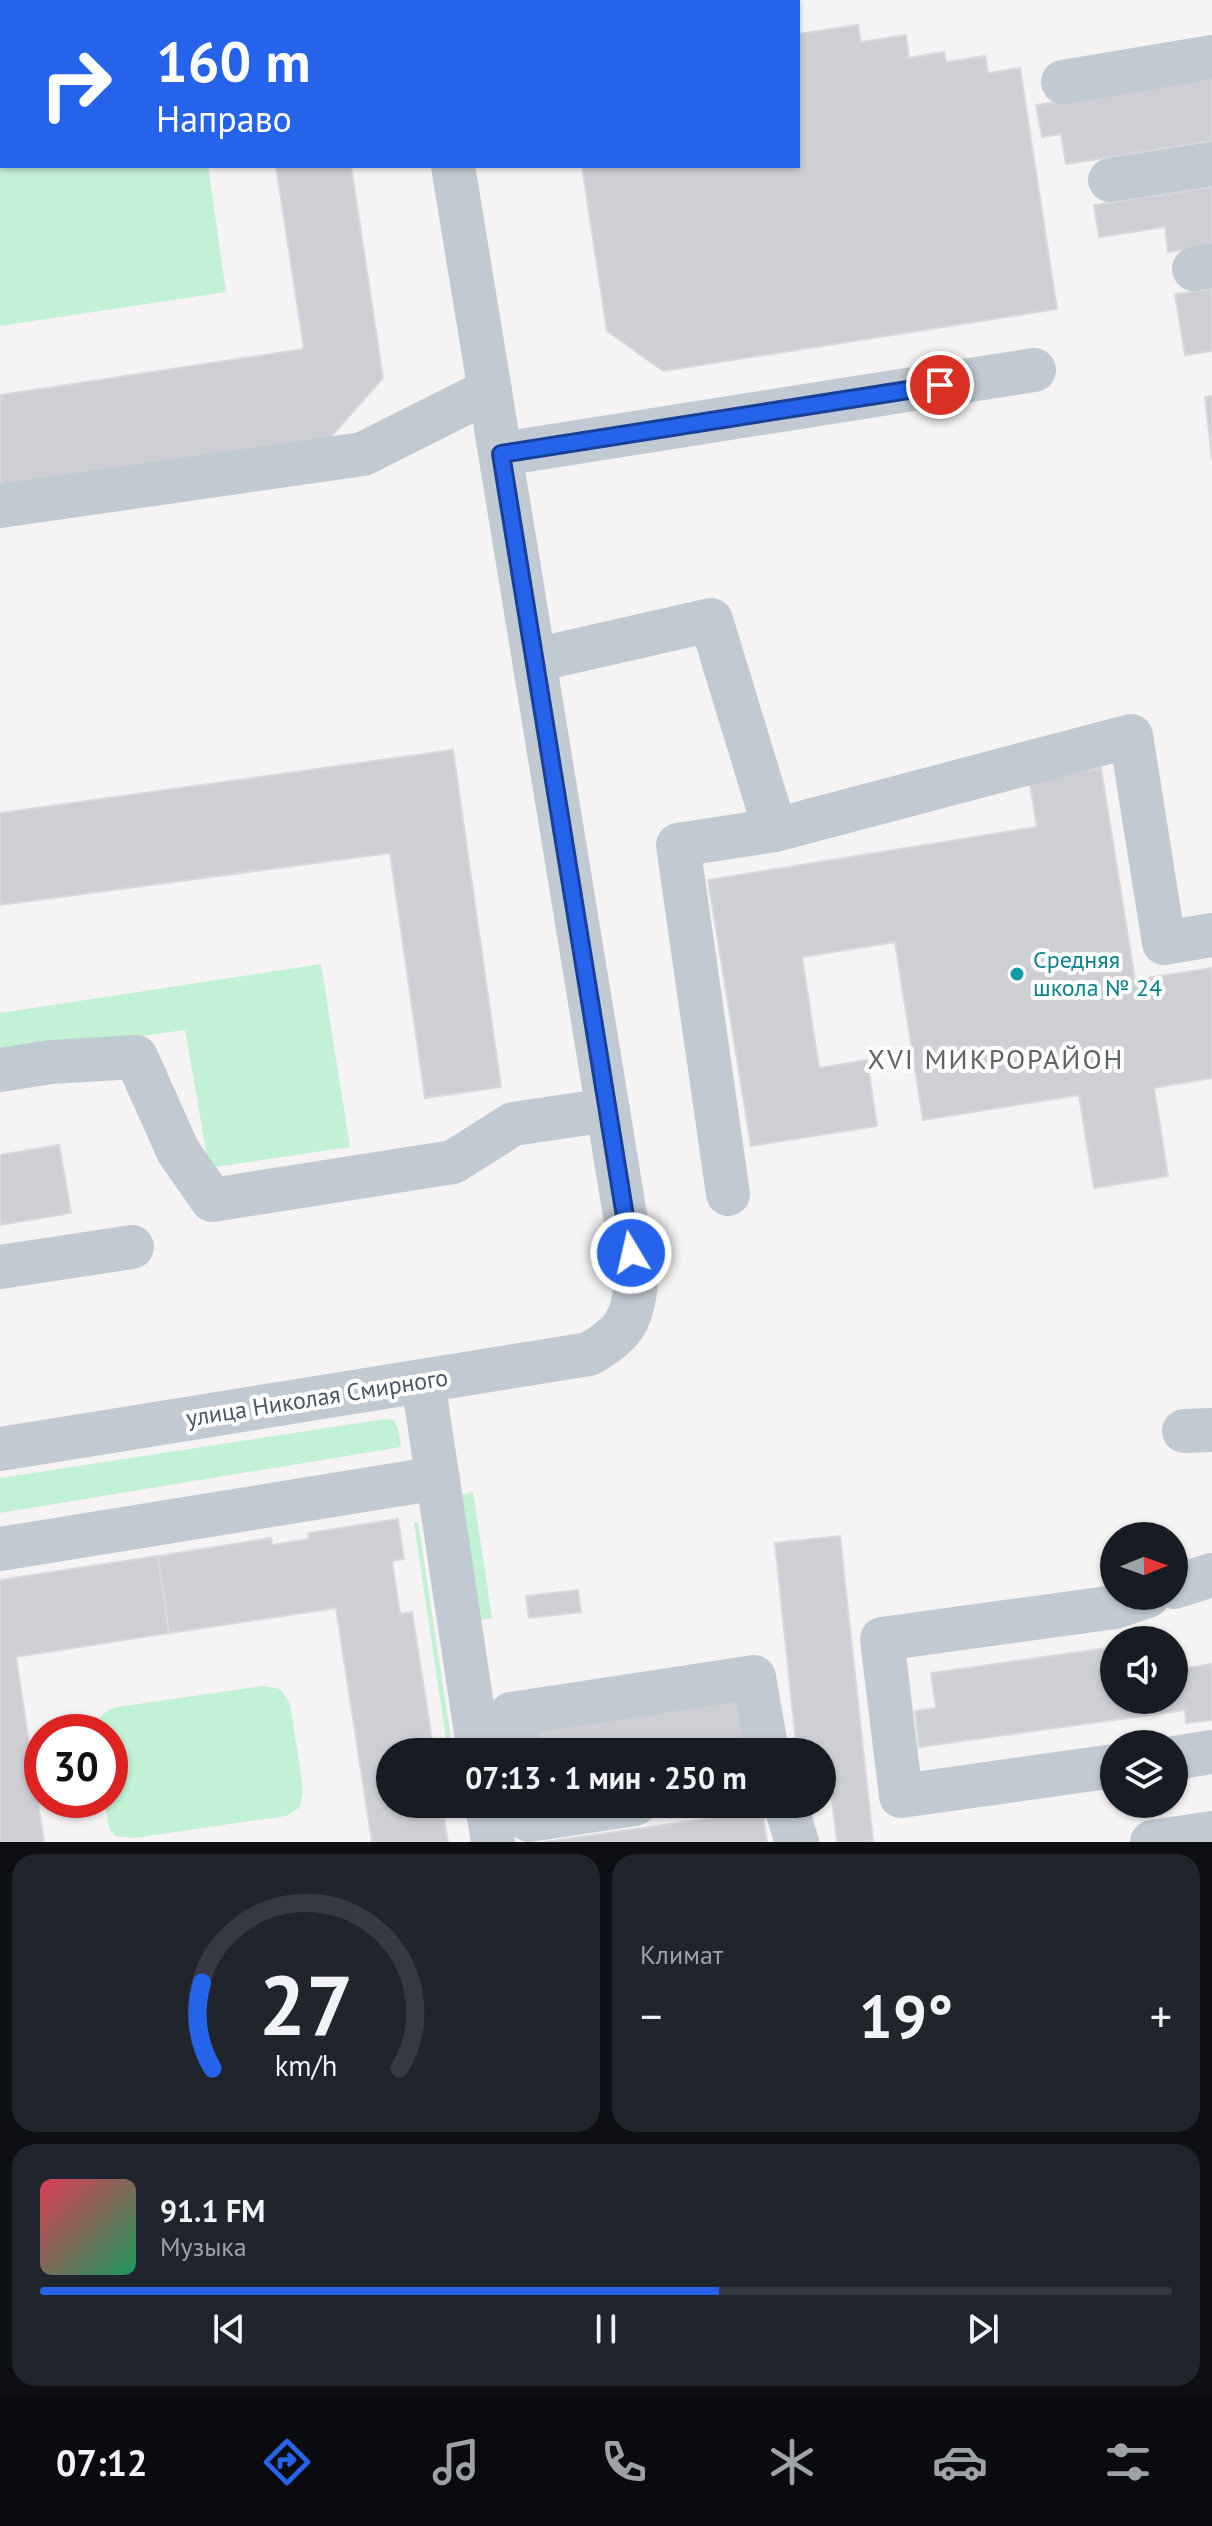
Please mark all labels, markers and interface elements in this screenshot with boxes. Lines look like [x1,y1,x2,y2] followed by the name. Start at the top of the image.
[156,25,311,97] text: 160 m
[24,32,128,136] icon: right
[156,95,292,142] text: Направо
[906,351,974,419] pin
[918,363,962,407] icon: arrive
[1033,944,1162,1003] place label: Средняя школа № 24
[1008,965,1026,983] marker: Средняя школа № 24
[868,1040,1124,1077] district label: XVI МИКРОРАЙОН
[589,1211,673,1295] position arrow
[184,1361,450,1434] street label: улица Николая Смирного
[1100,1522,1188,1610] north arrow
[1100,1522,1188,1818] map controls
[1100,1626,1188,1714] button: sound
[24,1714,128,1818] speed limit sign: 30
[1100,1730,1188,1818] button: layers
[465,1758,747,1797] text: 07:13 · 1 мин · 250 m
[640,1938,723,1971] text: Климат
[259,1950,353,2058] text: 27
[859,1977,953,2055] text: 19°
[640,1987,662,2044] text: −
[1150,1987,1172,2044] text: +
[275,2047,337,2084] text: km/h
[160,2191,265,2230] text: 91.1 FM
[160,2230,247,2263] text: Музыка
[207,2307,251,2351] icon: previous
[584,2307,628,2351] icon: pause
[961,2307,1005,2351] icon: next
[259,2434,315,2490] icon: directions
[428,2434,484,2490] icon: music
[596,2434,652,2490] icon: phone
[764,2434,820,2490] icon: climate
[932,2434,988,2490] icon: car
[1100,2434,1156,2490] icon: filters
[56,2439,147,2486] text: 07:12

